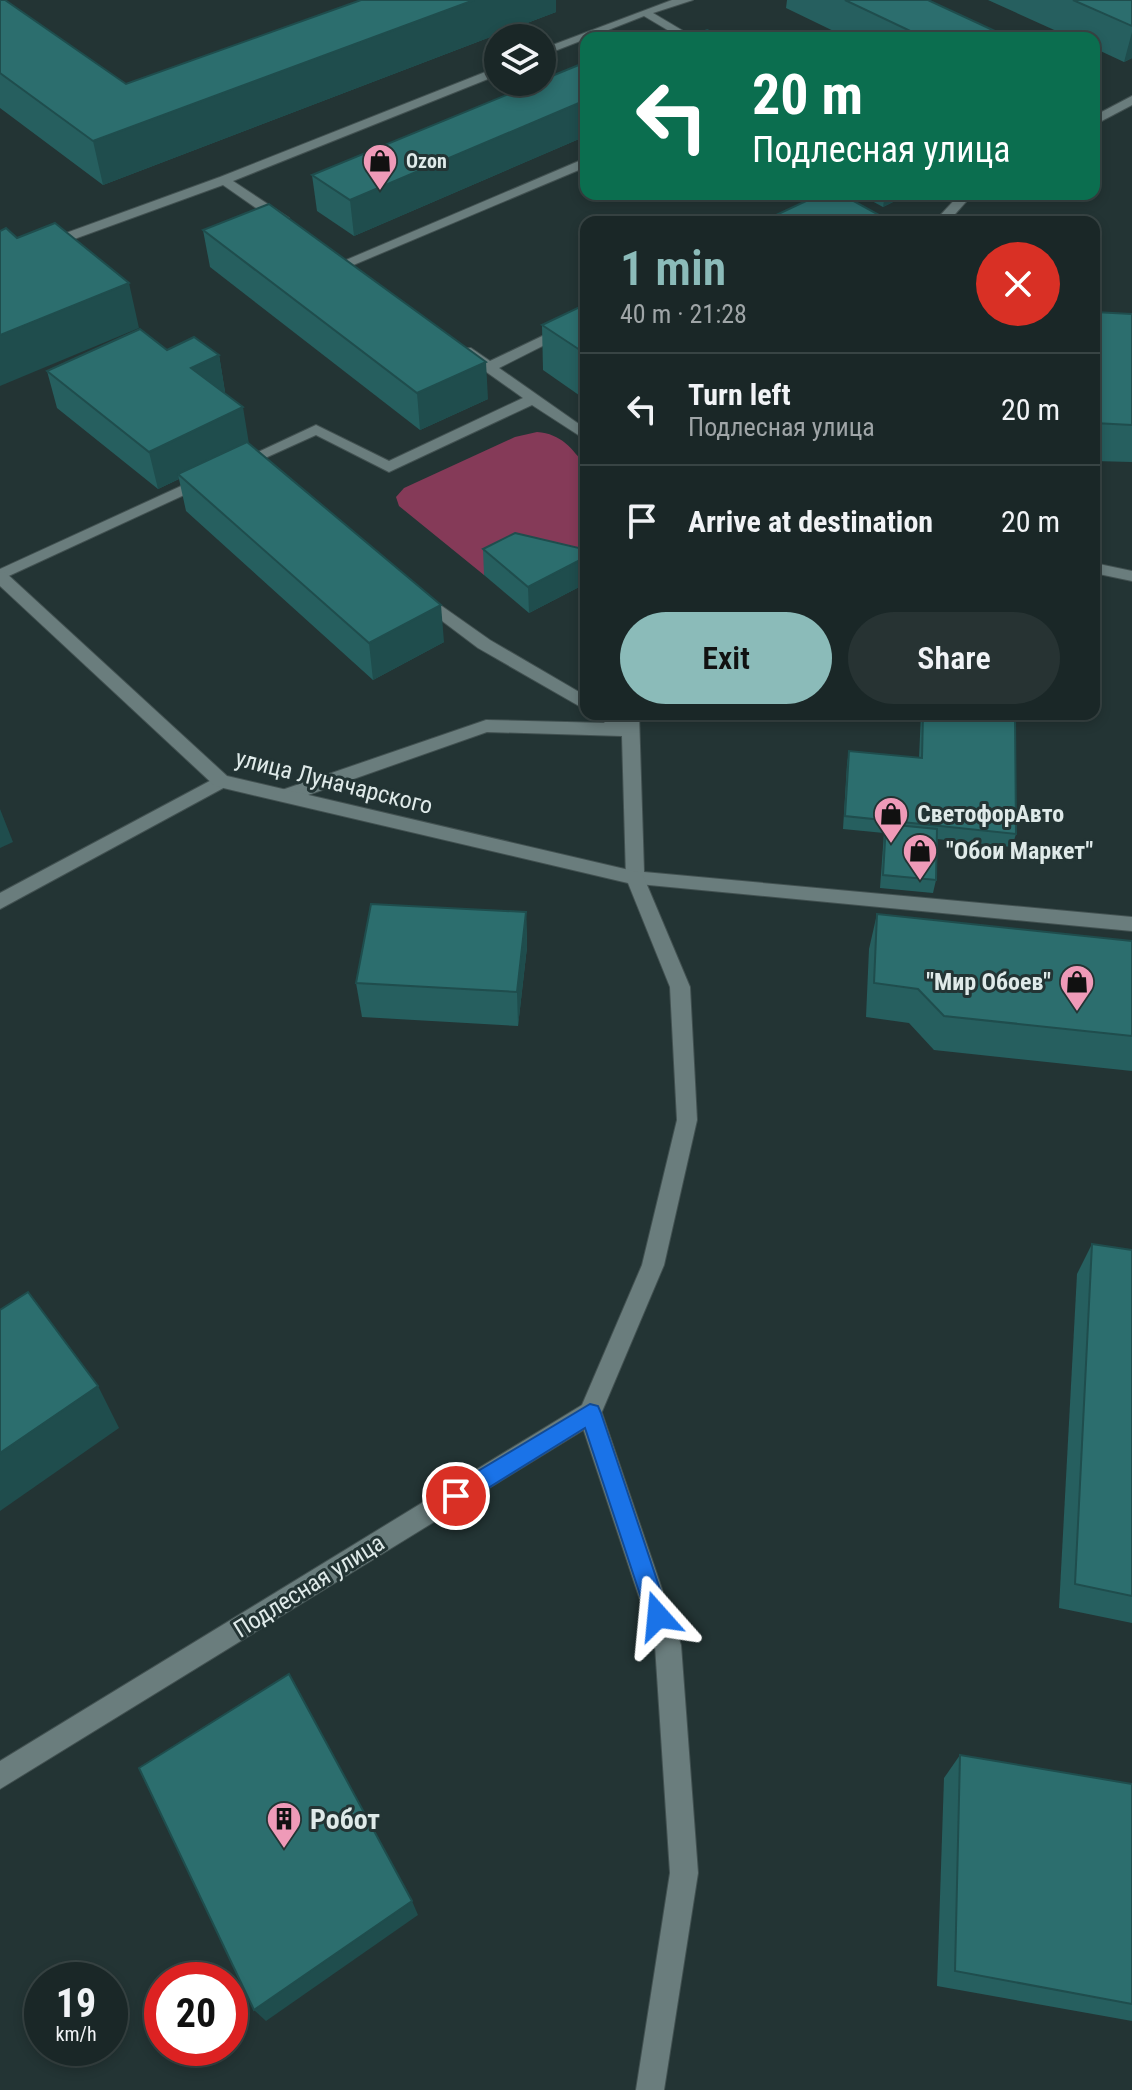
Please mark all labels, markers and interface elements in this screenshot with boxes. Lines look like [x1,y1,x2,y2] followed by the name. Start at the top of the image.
[484,24,556,96] map controls
[484,24,556,96] button: layers
[752,62,863,128] text: 20 m
[620,64,724,168] icon: left
[752,129,1011,171] text: Подлесная улица
[361,142,399,192] shop icon: Ozon
[406,149,447,173] place label: Ozon
[620,240,726,297] text: 1 min
[976,242,1060,326] button: close
[620,299,747,329] text: 40 m · 21:28
[688,377,791,412] text: Turn left
[620,387,664,431] icon: left
[1001,392,1060,427] text: 20 m
[688,412,875,442] text: Подлесная улица
[620,499,664,543] icon: arrive
[688,504,933,539] text: Arrive at destination
[1001,504,1060,539] text: 20 m
[620,612,832,704] button: Exit
[848,612,1060,704] button: Share
[233,744,435,820] street label: улица Луначарского
[872,795,910,845] shop icon: СветофорАвто
[917,800,1064,828] place label: СветофорАвто
[901,832,939,882] shop icon: "Обои Маркет"
[946,837,1093,865] place label: "Обои Маркет"
[1058,963,1096,1013] shop icon: "Мир Обоев"
[926,968,1051,996] place label: "Мир Обоев"
[422,1462,490,1530] pin
[434,1474,478,1518] icon: arrive
[228,1528,390,1644] street label: Подлесная улица
[616,1574,700,1658] position arrow
[265,1800,303,1850] building icon: Робот
[310,1803,380,1836] place label: Робот
[144,1962,248,2066] speed limit sign: 20
[56,1980,96,2027] text: 19
[55,2022,97,2046] text: km/h

